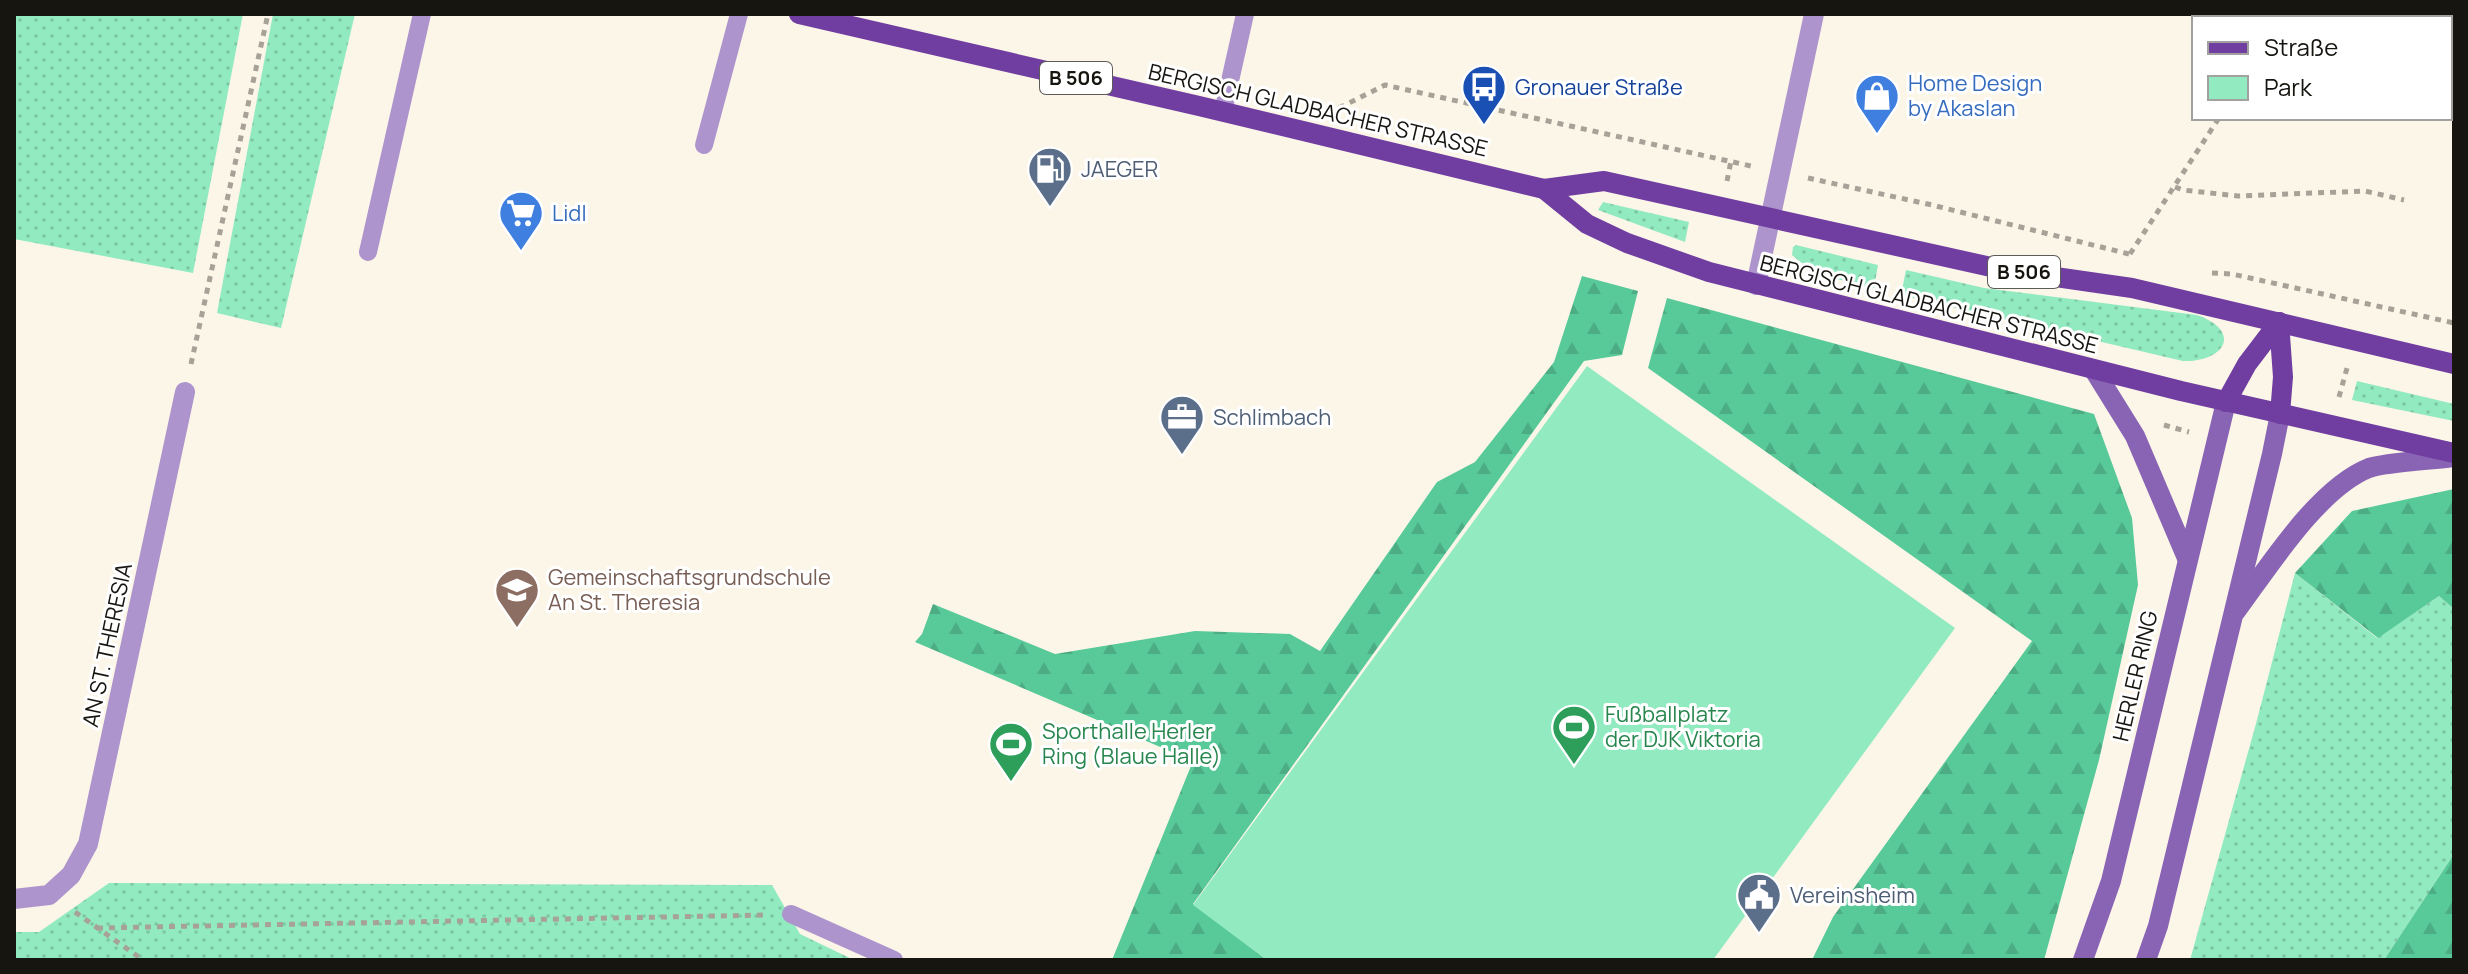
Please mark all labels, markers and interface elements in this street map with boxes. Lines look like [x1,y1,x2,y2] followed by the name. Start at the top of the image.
[2192,16,2452,120] legend
[2264,30,2338,63] text: Straße
[1145,56,1491,164] street label: BERGISCH GLADBACHER STRASSE
[1040,62,1112,94] road number: B 506
[1460,63,1508,126] bus stop icon: Gronauer Straße
[1908,68,2042,123] place label: Home Design by Akaslan
[2264,70,2313,103] text: Park
[1515,72,1683,102] place label: Gronauer Straße
[1853,72,1901,135] shop icon: Home Design by Akaslan
[1026,145,1074,208] fuel station icon: JAEGER
[1081,154,1159,184] place label: JAEGER
[497,189,545,252] supermarket icon: Lidl
[552,198,587,228] place label: Lidl
[1757,247,2101,361] street label: BERGISCH GLADBACHER STRASSE
[1988,256,2060,288] road number: B 506
[1158,393,1206,456] office icon: Schlimbach
[1213,402,1331,432] place label: Schlimbach
[75,560,139,730] street label: AN ST. THERESIA
[548,562,831,617] place label: Gemeinschaftsgrundschule An St. Theresia
[493,566,541,629] school or university icon: Gemeinschaftsgrundschule An St. Theresia
[2105,608,2165,744] street label: HERLER RING
[1605,699,1761,754] place label: Fußballplatz der DJK Viktoria
[1550,703,1598,766] sports icon: Fußballplatz der DJK Viktoria
[1042,716,1221,771] place label: Sporthalle Herler Ring (Blaue Halle)
[987,720,1035,783] sports icon: Sporthalle Herler Ring (Blaue Halle)
[1735,871,1783,934] public building icon: Vereinsheim
[1790,880,1915,910] place label: Vereinsheim

